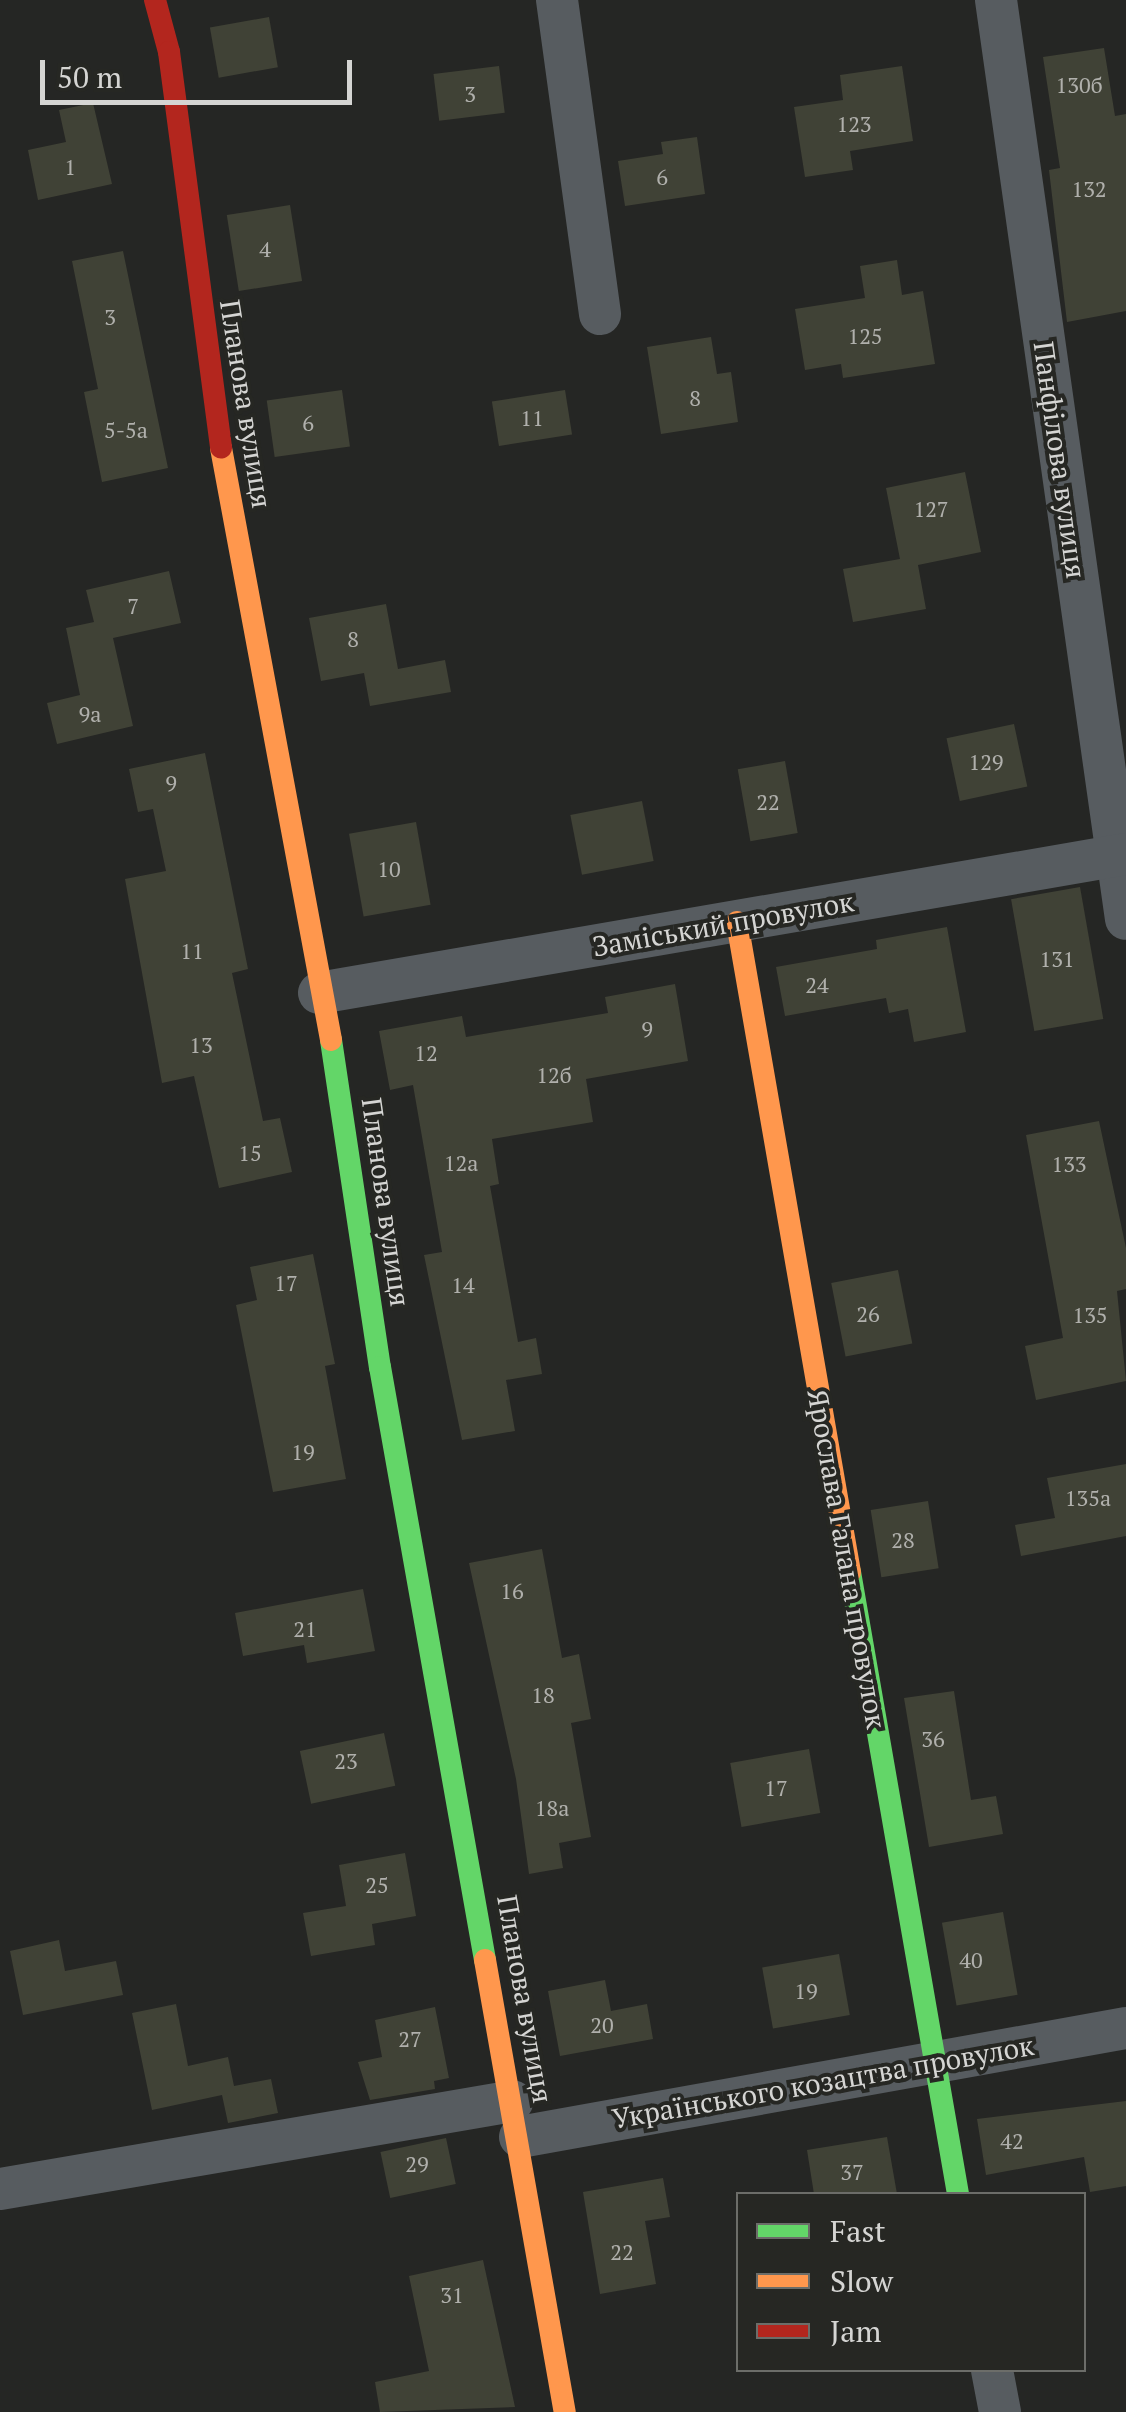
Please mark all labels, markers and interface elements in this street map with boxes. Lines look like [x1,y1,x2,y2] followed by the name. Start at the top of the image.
[45,40,358,102] scale bar
[57,57,122,97] text: 50 m
[1055,72,1103,98] house number: 130б
[464,81,476,107] house number: 3
[836,111,872,137] house number: 123
[64,154,76,180] house number: 1
[656,164,668,190] house number: 6
[1071,176,1107,202] house number: 132
[259,236,271,262] house number: 4
[213,297,279,511] street label: Планова вулиця
[104,304,116,330] house number: 3
[847,323,883,349] house number: 125
[1027,339,1093,581] street label: Панфілова вулиця
[689,385,701,411] house number: 8
[520,405,544,431] house number: 11
[302,410,314,436] house number: 6
[104,417,148,443] house number: 5-5а
[913,496,949,522] house number: 127
[127,593,139,619] house number: 7
[347,626,359,652] house number: 8
[79,701,101,727] house number: 9а
[968,749,1004,775] house number: 129
[165,770,177,796] house number: 9
[756,789,780,815] house number: 22
[377,856,401,882] house number: 10
[590,884,856,964] street label: Заміський провулок
[180,938,204,964] house number: 11
[1039,946,1075,972] house number: 131
[805,972,829,998] house number: 24
[641,1016,653,1042] house number: 9
[189,1032,213,1058] house number: 13
[414,1040,438,1066] house number: 12
[536,1062,572,1088] house number: 12б
[355,1095,417,1309] street label: Планова вулиця
[238,1140,262,1166] house number: 15
[444,1150,478,1176] house number: 12а
[1051,1151,1087,1177] house number: 133
[274,1270,298,1296] house number: 17
[451,1272,475,1298] house number: 14
[856,1301,880,1327] house number: 26
[1072,1302,1108,1328] house number: 135
[801,1387,893,1731] street label: Ярослава Галана провулок
[291,1439,315,1465] house number: 19
[1065,1485,1111,1511] house number: 135а
[891,1527,915,1553] house number: 28
[500,1578,524,1604] house number: 16
[293,1616,317,1642] house number: 21
[531,1682,555,1708] house number: 18
[921,1726,945,1752] house number: 36
[334,1748,358,1774] house number: 23
[764,1775,788,1801] house number: 17
[535,1795,569,1821] house number: 18а
[365,1872,389,1898] house number: 25
[490,1892,560,2106] street label: Планова вулиця
[959,1947,983,1973] house number: 40
[794,1978,818,2004] house number: 19
[590,2012,614,2038] house number: 20
[398,2026,422,2052] house number: 27
[610,2028,1036,2136] street label: Українського козацтва провулок
[1000,2128,1024,2154] house number: 42
[405,2151,429,2177] house number: 29
[840,2159,864,2185] house number: 37
[736,2192,1086,2372] legend
[830,2211,886,2251] text: Fast
[610,2239,634,2265] house number: 22
[830,2261,893,2301] text: Slow
[440,2282,464,2308] house number: 31
[830,2311,881,2351] text: Jam

